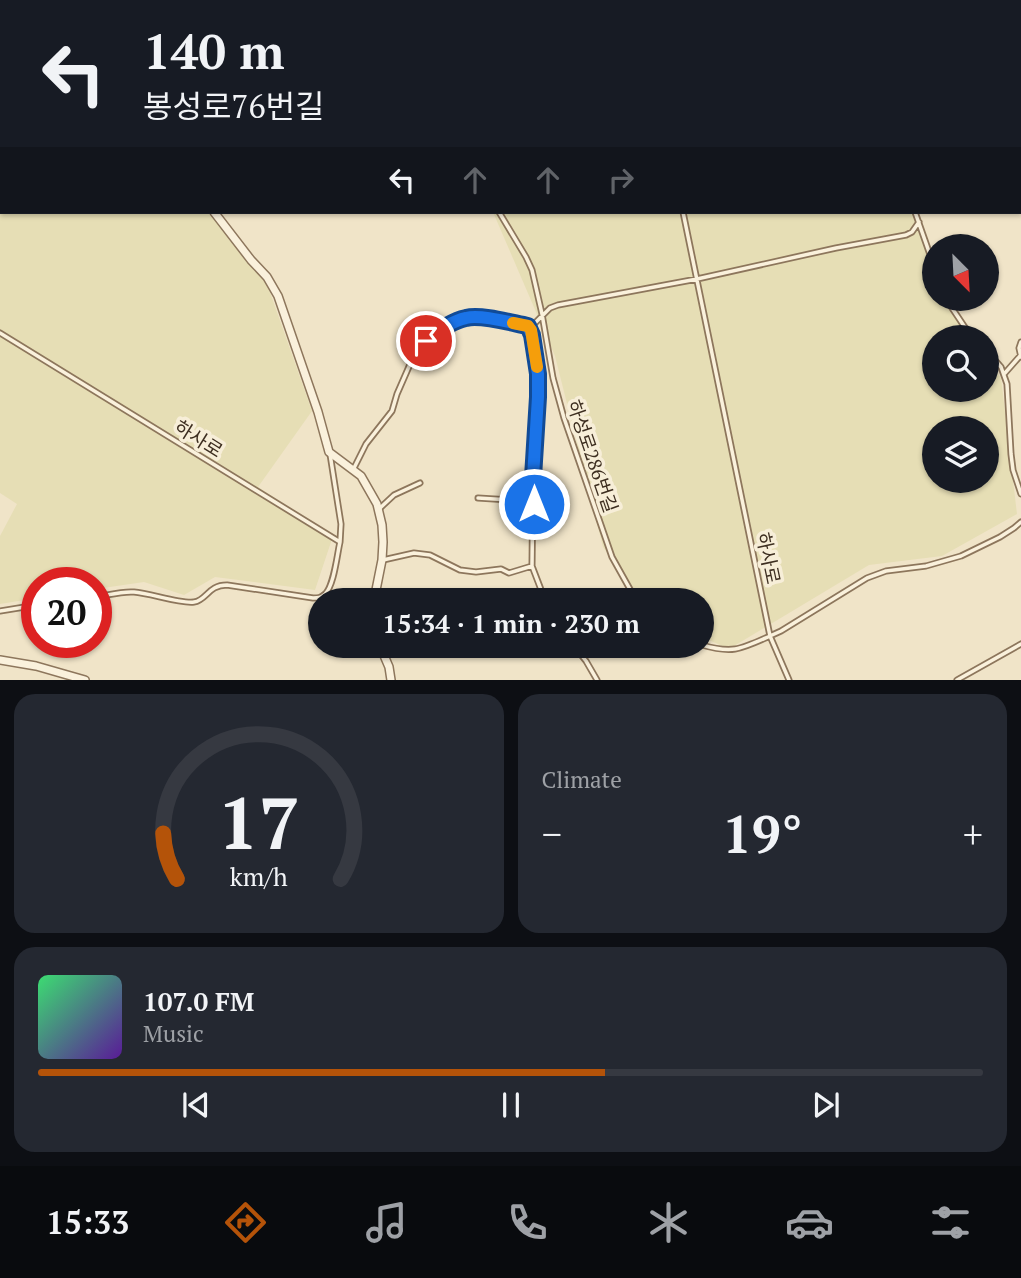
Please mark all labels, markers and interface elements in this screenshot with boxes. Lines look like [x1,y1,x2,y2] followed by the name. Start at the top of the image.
[143,18,285,83] text: 140 m
[28,28,119,119] icon: left
[143,85,324,127] text: 봉성로76번길
[383,161,421,199] icon: left
[456,161,494,199] icon: ahead
[529,161,567,199] icon: ahead
[602,161,640,199] icon: right
[922,234,999,312] north arrow
[922,234,999,493] map controls
[396,311,456,371] pin
[407,322,445,360] icon: arrive
[922,325,999,402] button: search
[562,396,624,516] street label: 하성로286번길
[170,414,228,462] street label: 하사로
[922,416,999,493] button: layers
[497,467,571,541] position arrow
[751,530,787,586] street label: 하사로
[21,567,112,658] speed limit sign: 20
[382,606,640,640] text: 15:34 · 1 min · 230 m
[542,764,622,795] text: Climate
[218,774,300,871] text: 17
[722,799,802,868] text: 19°
[542,809,562,859] text: −
[963,809,983,859] text: +
[230,860,288,893] text: km/h
[143,984,254,1018] text: 107.0 FM
[143,1018,204,1049] text: Music
[177,1086,215,1124] icon: previous
[492,1086,530,1124] icon: pause
[807,1086,845,1124] icon: next
[221,1198,270,1247] icon: directions
[362,1198,411,1247] icon: music
[503,1198,552,1247] icon: phone
[644,1198,693,1247] icon: climate
[785,1198,834,1247] icon: car
[926,1198,975,1247] icon: filters
[46,1201,129,1243] text: 15:33

